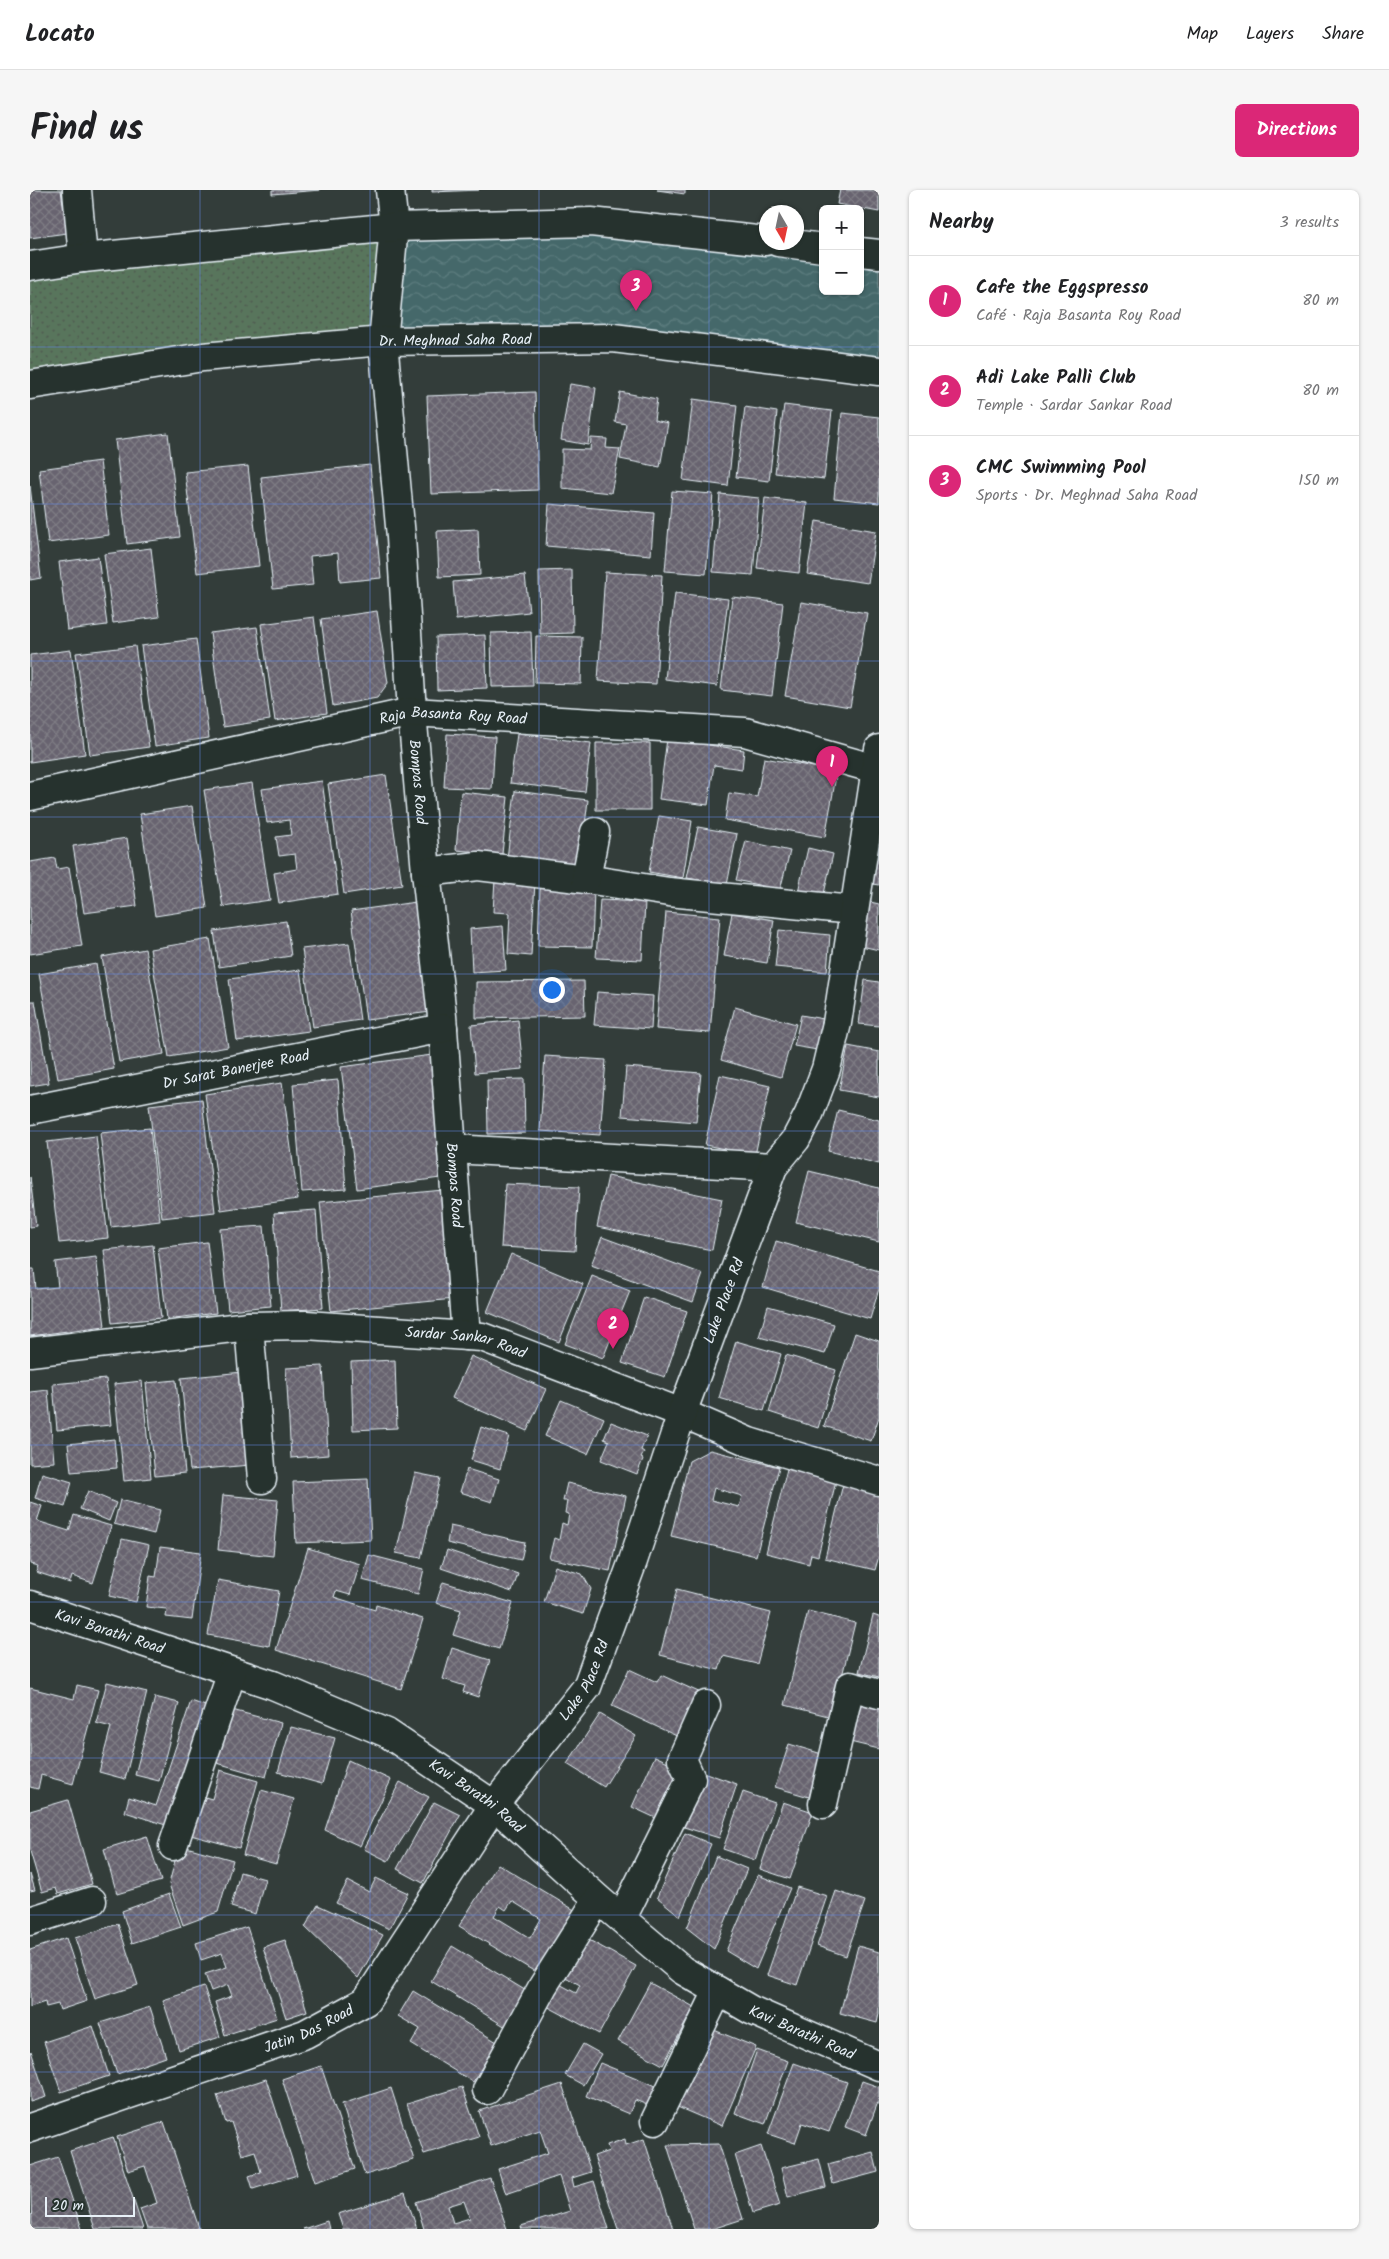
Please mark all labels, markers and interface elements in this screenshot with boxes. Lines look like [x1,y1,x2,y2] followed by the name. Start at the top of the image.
[25,15,95,54] text: Locato
[1187,20,1218,49] text: Map
[1246,20,1294,49] text: Layers
[1322,20,1364,49] text: Share
[30,102,143,158] text: Find us
[1235,104,1359,157] button: Directions
[759,205,804,250] north arrow
[819,205,864,295] map controls
[819,205,864,250] button: +
[929,206,994,239] text: Nearby
[1280,210,1339,235] text: 3 results
[819,250,864,295] button: −
[620,270,652,311] pin: 3
[976,273,1149,303] text: Cafe the Eggspresso
[943,288,947,313] text: 1
[1302,288,1339,313] text: 80 m
[976,303,1181,328] text: Café · Raja Basanta Roy Road
[378,328,532,354] street label: Dr. Meghnad Saha Road
[976,363,1136,393] text: Adi Lake Palli Club
[940,378,950,403] text: 2
[1302,378,1339,403] text: 80 m
[976,393,1172,418] text: Temple · Sardar Sankar Road
[976,453,1146,483] text: CMC Swimming Pool
[941,468,949,493] text: 3
[1298,468,1339,493] text: 150 m
[976,483,1197,508] text: Sports · Dr. Meghnad Saha Road
[377,701,528,732] street label: Raja Basanta Roy Road
[401,738,433,826] street label: Bompas Road
[816,746,848,787] pin: 1
[539,977,565,1003] your location
[161,1044,312,1096] street label: Dr Sarat Banerjee Road
[439,1142,469,1229] street label: Bompas Road
[698,1254,751,1347] street label: Lake Place Rd
[597,1308,629,1349] pin: 2
[404,1321,530,1366] street label: Sardar Sankar Road
[52,1603,168,1662] street label: Kavi Barathi Road
[553,1636,616,1727] street label: Lake Place Rd
[423,1753,530,1840] street label: Kavi Barathi Road
[261,1999,359,2060] street label: Jatin Das Road
[744,1999,859,2067] street label: Kavi Barathi Road
[45,2194,135,2217] scale bar
[52,2195,84,2217] text: 20 m

